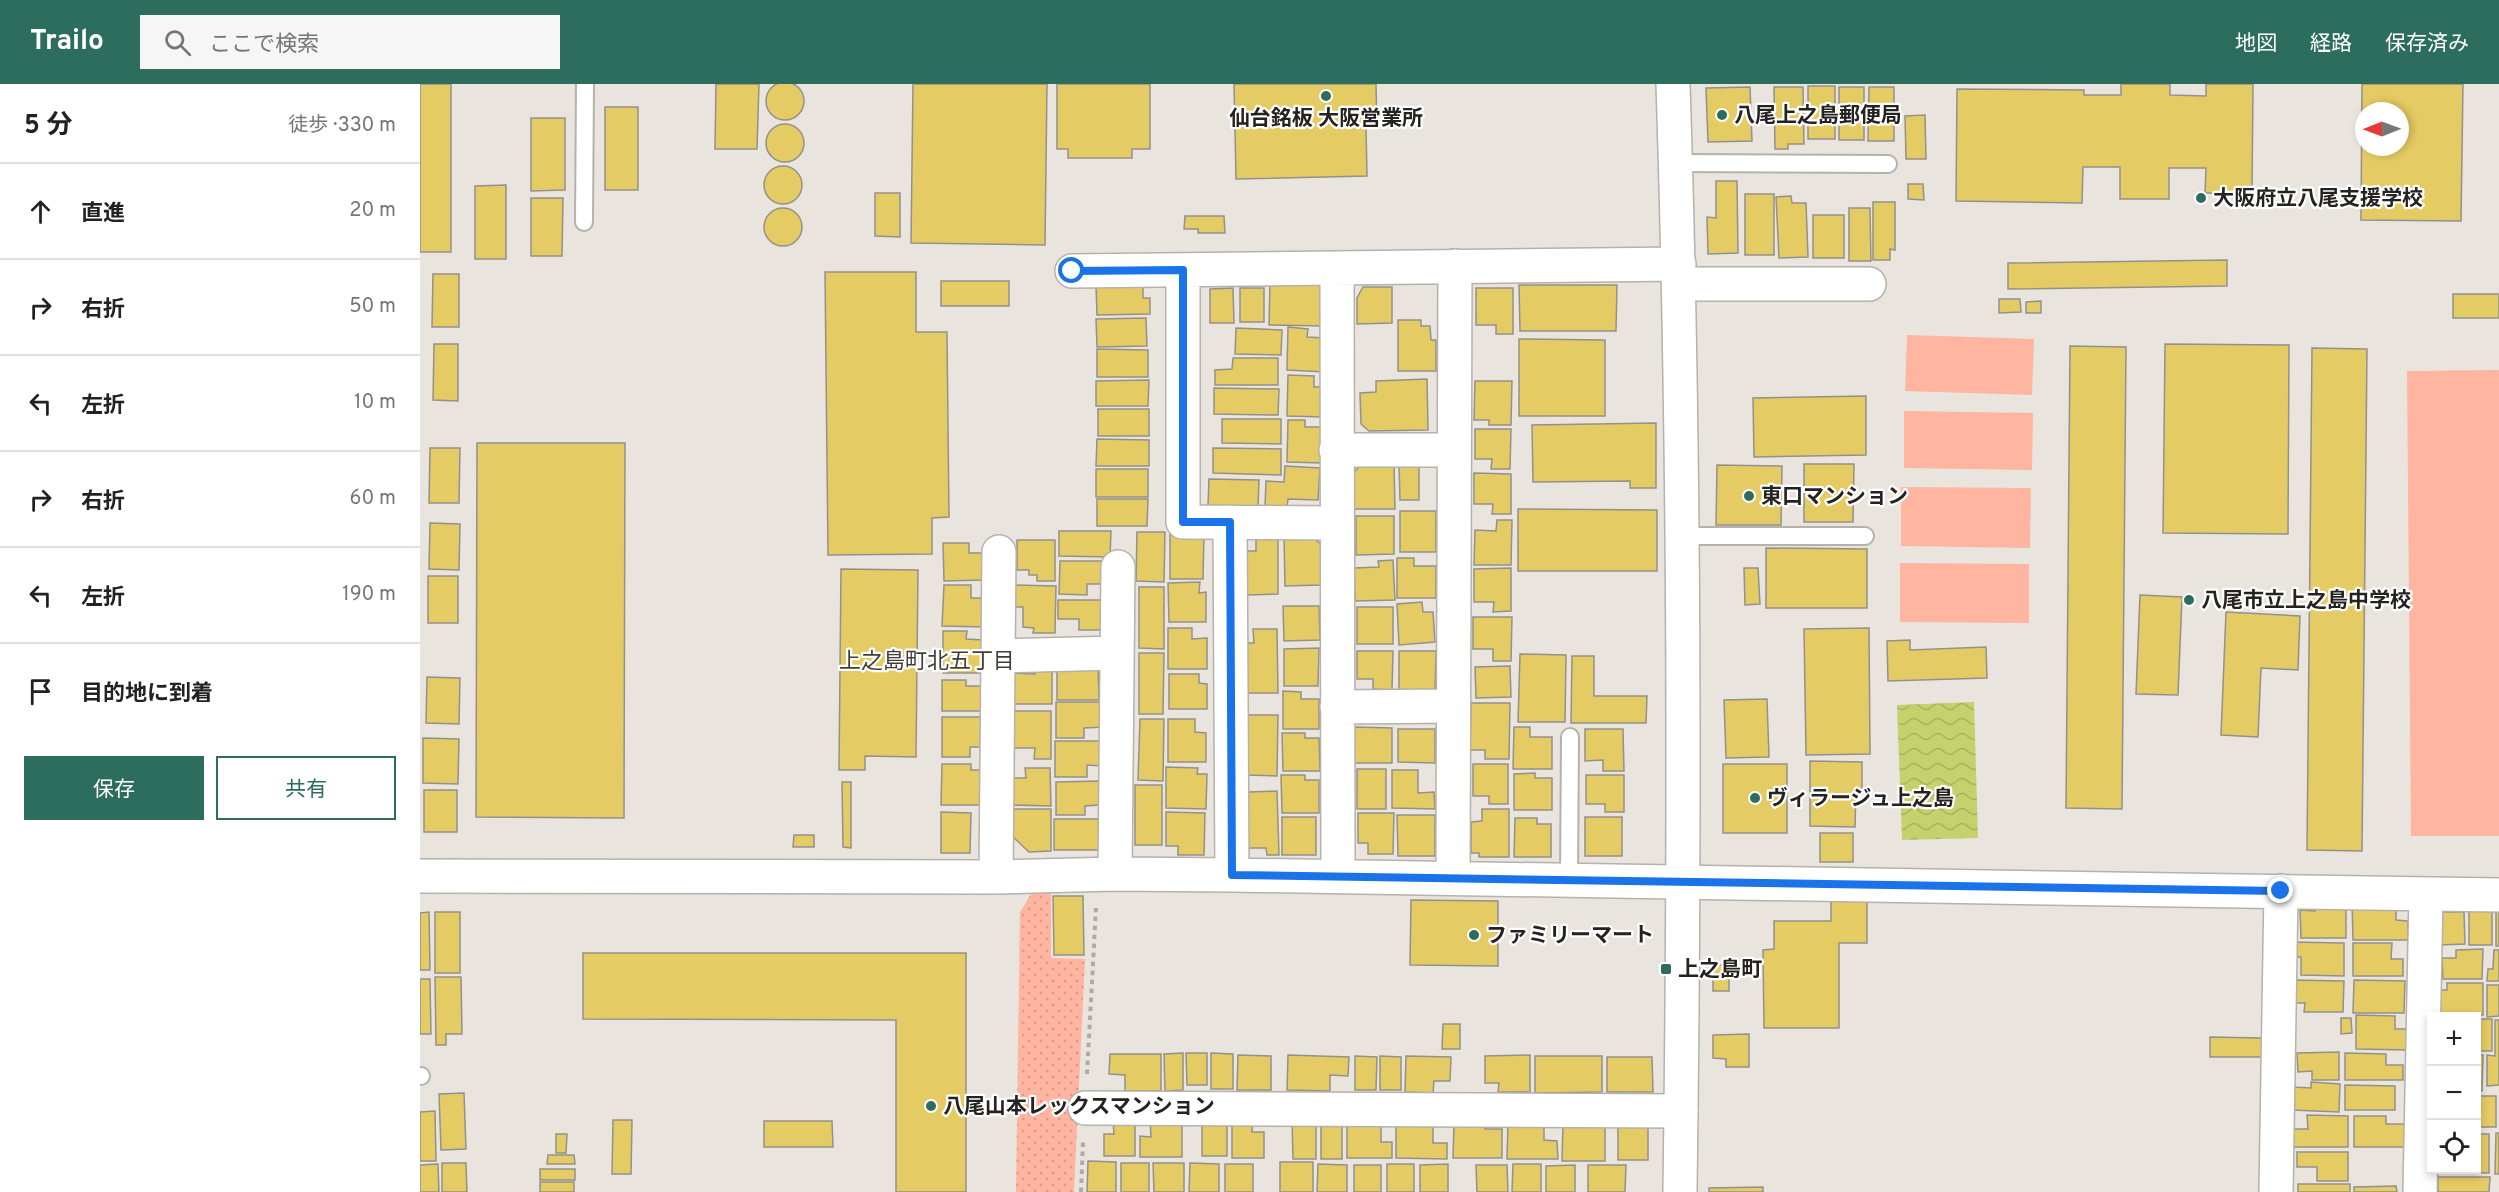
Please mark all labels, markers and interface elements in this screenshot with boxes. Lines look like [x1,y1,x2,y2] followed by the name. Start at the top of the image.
[140,15,560,69] search box
[30,24,104,60] text: Trailo
[161,26,194,59] icon: search
[2235,31,2277,58] text: 地図
[2310,31,2352,58] text: 経路
[2385,31,2469,58] text: 保存済み
[209,32,319,59] text: ここで検索
[1319,89,1333,103] marker: 仙台銘板 大阪営業所
[2355,102,2409,156] north arrow
[1734,103,1902,130] place label: 八尾上之島郵便局
[1229,106,1423,133] place label: 仙台銘板 大阪営業所
[1715,108,1729,122] marker: 八尾上之島郵便局
[24,110,72,143] text: 5 分
[288,113,396,139] text: 徒歩 · 330 m
[2213,186,2423,213] place label: 大阪府立八尾支援学校
[2194,191,2208,205] marker: 大阪府立八尾支援学校
[24,195,57,228] icon: ahead
[349,198,396,224] text: 20 m
[81,201,125,228] text: 直進
[1058,257,1084,283] route start
[24,291,57,324] icon: right
[349,294,396,320] text: 50 m
[81,297,125,324] text: 右折
[24,387,57,420] icon: left
[354,390,396,416] text: 10 m
[81,393,125,420] text: 左折
[24,483,57,516] icon: right
[1761,484,1908,511] place label: 東口マンション
[350,486,396,512] text: 60 m
[81,489,125,516] text: 右折
[1742,489,1756,503] marker: 東口マンション
[24,579,57,612] icon: left
[342,582,396,608] text: 190 m
[81,585,125,612] text: 左折
[2201,588,2411,615] place label: 八尾市立上之島中学校
[2182,593,2196,607] marker: 八尾市立上之島中学校
[839,649,1015,676] district label: 上之島町北五丁目
[24,675,57,708] icon: arrive
[81,681,213,708] text: 目的地に到着
[24,756,204,820] button: 保存
[216,756,396,820] button: 共有
[1767,786,1954,813] place label: ヴィラージュ上之島
[1748,791,1762,805] marker: ヴィラージュ上之島
[2267,877,2293,903] route end
[1486,923,1654,950] place label: ファミリーマート
[1467,928,1481,942] marker: ファミリーマート
[1678,957,1762,984] place label: 上之島町
[1659,962,1673,976] marker: 上之島町
[2427,1012,2481,1174] map controls
[2427,1012,2481,1066] button: +
[2427,1066,2481,1120] button: −
[943,1094,1215,1121] place label: 八尾山本レックスマンション
[924,1099,938,1113] marker: 八尾山本レックスマンション
[2427,1120,2481,1174] button: locate

